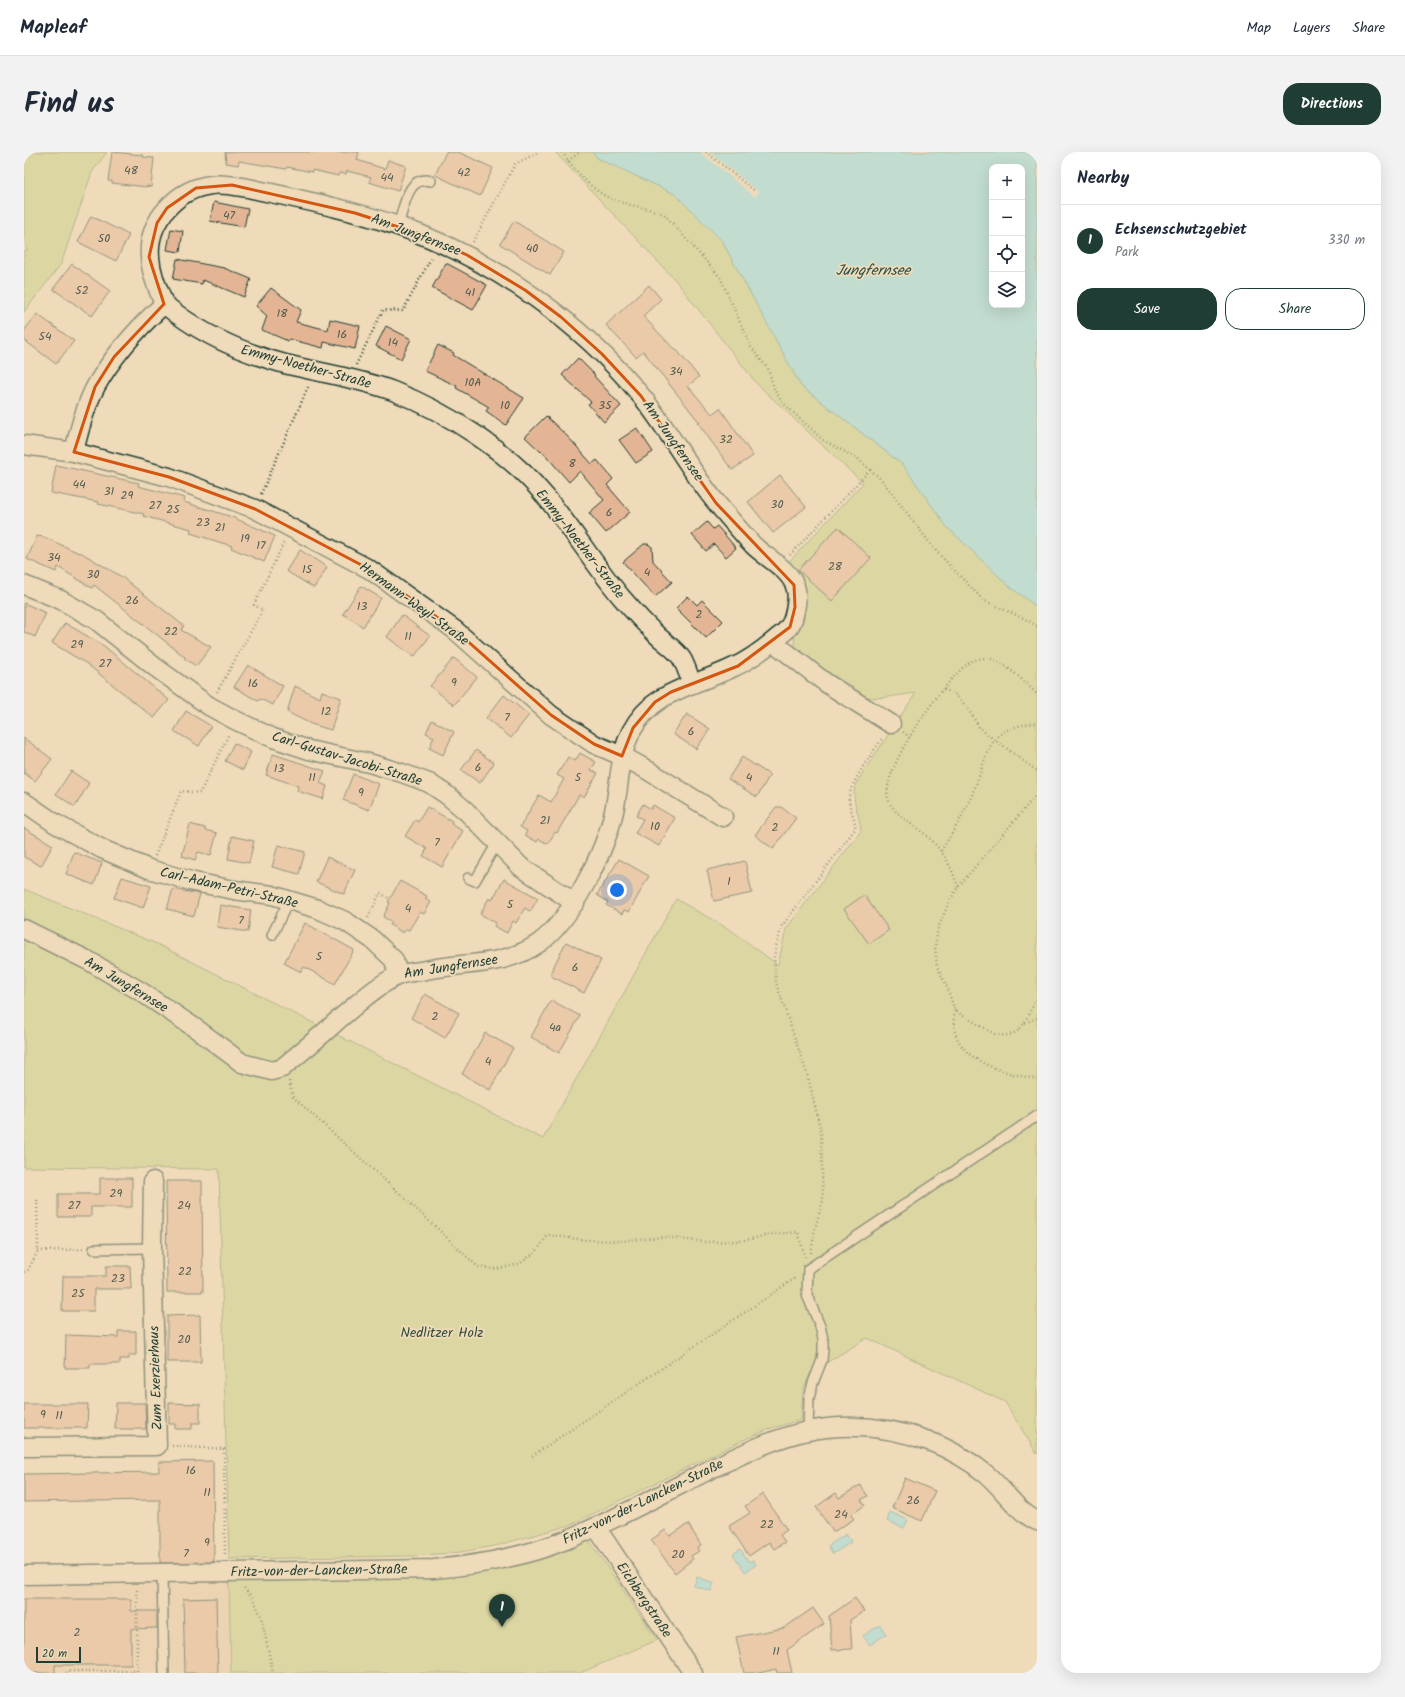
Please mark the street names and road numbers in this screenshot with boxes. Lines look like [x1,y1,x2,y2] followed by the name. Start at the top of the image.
[368,208,465,263] street label: Am Jungfernsee
[238,339,374,395] street label: Emmy-Noether-Straße
[637,396,710,487] street label: Am Jungfernsee
[530,484,630,604] street label: Emmy-Noether-Straße
[354,556,474,652] street label: Hermann-Weyl-Straße
[269,726,426,793] street label: Carl-Gustav-Jacobi-Straße
[158,861,301,915] street label: Carl-Adam-Petri-Straße
[402,949,500,985] street label: Am Jungfernsee
[80,951,173,1019] street label: Am Jungfernsee
[143,1325,169,1431] street label: Zum Exerzierhaus
[559,1453,728,1551] street label: Fritz-von-der-Lancken-Straße
[230,1558,408,1584] street label: Fritz-von-der-Lancken-Straße
[610,1558,678,1643] street label: Eichbergstraße

